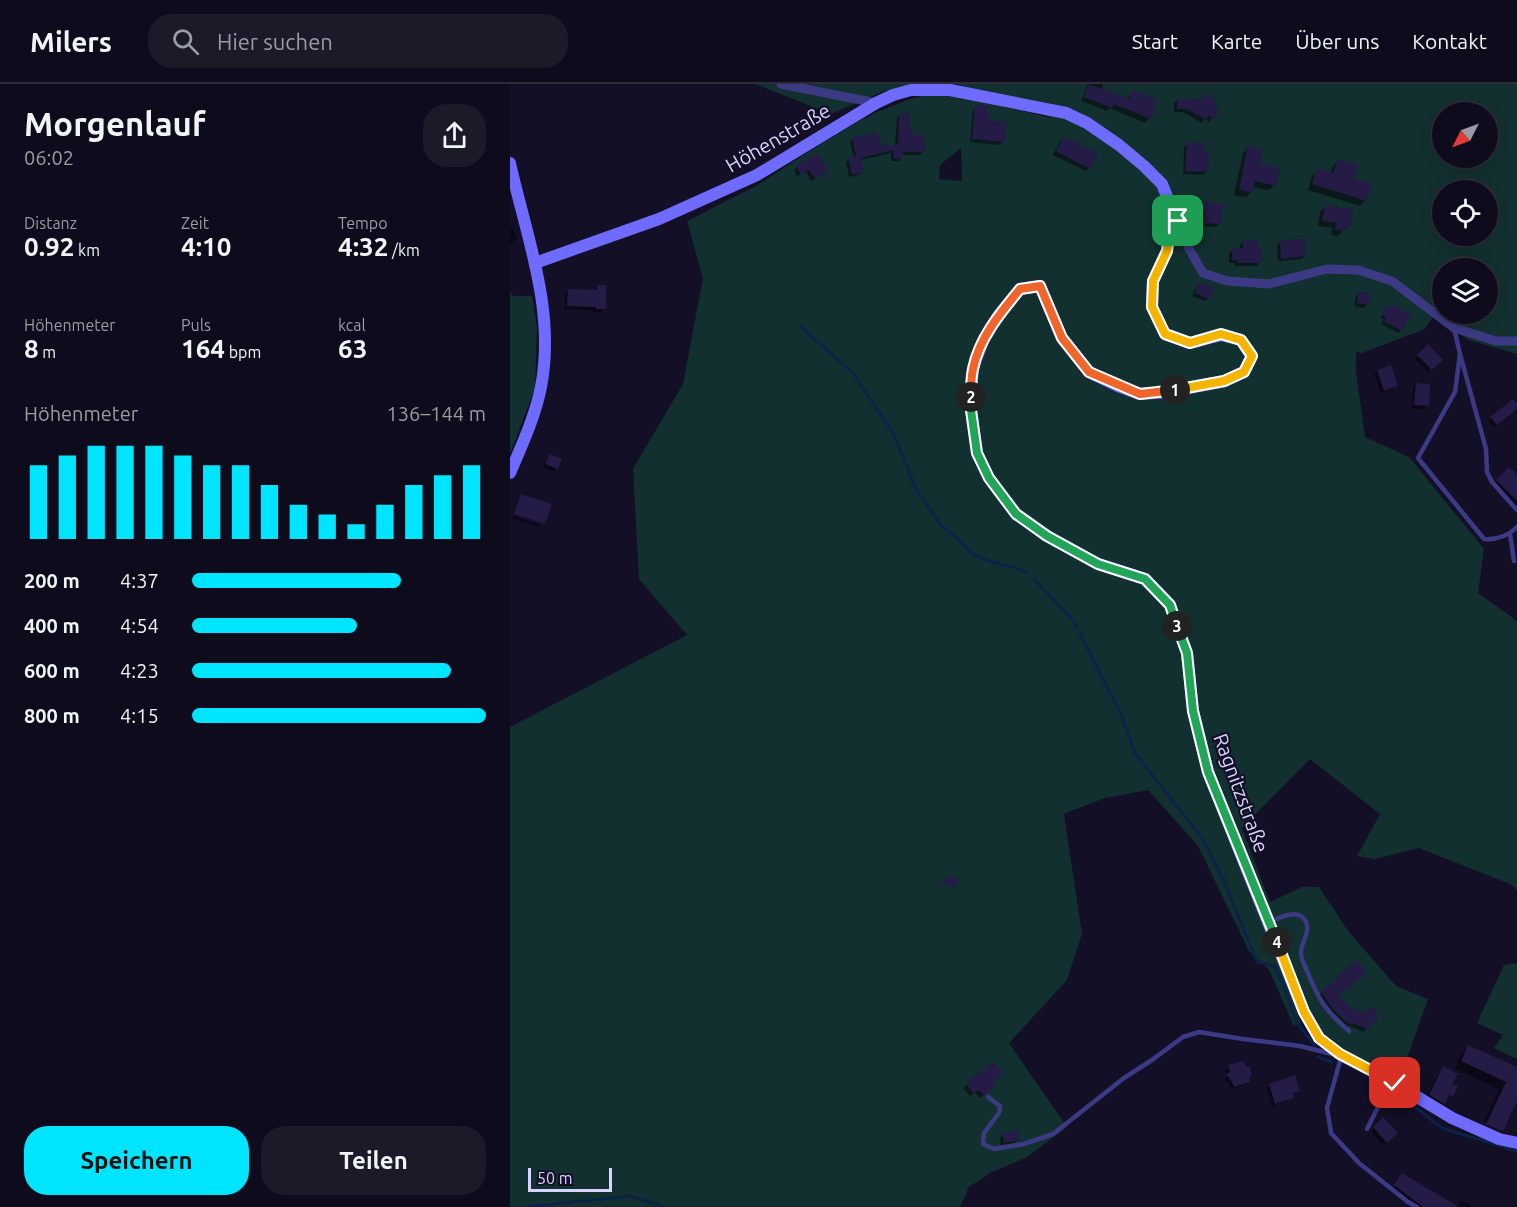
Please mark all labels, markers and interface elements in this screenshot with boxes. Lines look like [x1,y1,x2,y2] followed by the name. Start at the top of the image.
[148,14,568,68] search box
[169,25,202,58] icon: search
[30,26,112,57] text: Milers
[217,29,333,54] text: Hier suchen
[1132,29,1178,53] text: Start
[1211,29,1262,53] text: Karte
[1295,29,1379,53] text: Über uns
[1412,29,1487,53] text: Kontakt
[721,98,834,177] street label: Höhenstraße
[1432,102,1498,168] north arrow
[1432,102,1498,324] map controls
[423,104,486,167] button: share
[24,105,206,142] text: Morgenlauf
[24,146,74,169] text: 06:02
[1432,180,1498,246] button: locate
[1152,195,1203,246] pin
[1161,204,1194,237] icon: arrive
[24,214,77,232] text: Distanz
[181,214,209,232] text: Zeit
[338,214,388,232] text: Tempo
[24,232,74,261] text: 0.92
[181,232,231,261] text: 4:10
[338,232,388,261] text: 4:32
[74,241,100,259] text: km
[388,241,420,259] text: /km
[1432,258,1498,324] button: layers
[24,316,115,334] text: Höhenmeter
[181,316,211,334] text: Puls
[338,316,366,334] text: kcal
[24,334,39,363] text: 8
[181,334,225,363] text: 164
[338,334,367,363] text: 63
[39,343,56,361] text: m
[225,343,261,361] text: bpm
[1160,375,1190,405] pin: 1
[1170,381,1180,399] text: 1
[956,382,986,412] pin: 2
[966,388,976,406] text: 2
[24,402,138,425] text: Höhenmeter
[387,402,486,425] text: 136–144 m
[24,569,80,592] text: 200 m
[120,569,159,592] text: 4:37
[1162,611,1192,641] pin: 3
[24,614,80,637] text: 400 m
[120,614,159,637] text: 4:54
[1172,617,1182,635] text: 3
[24,659,80,682] text: 600 m
[120,659,159,682] text: 4:23
[24,704,80,727] text: 800 m
[120,704,159,727] text: 4:15
[1209,730,1274,856] street label: Ragnitzstraße
[1262,927,1292,957] pin: 4
[1272,933,1282,951] text: 4
[1369,1057,1420,1108] pin
[1378,1066,1411,1099] icon: check
[24,1126,249,1195] button: Speichern
[261,1126,486,1195] button: Teilen
[528,1165,612,1192] scale bar
[537,1169,573,1187] text: 50 m

